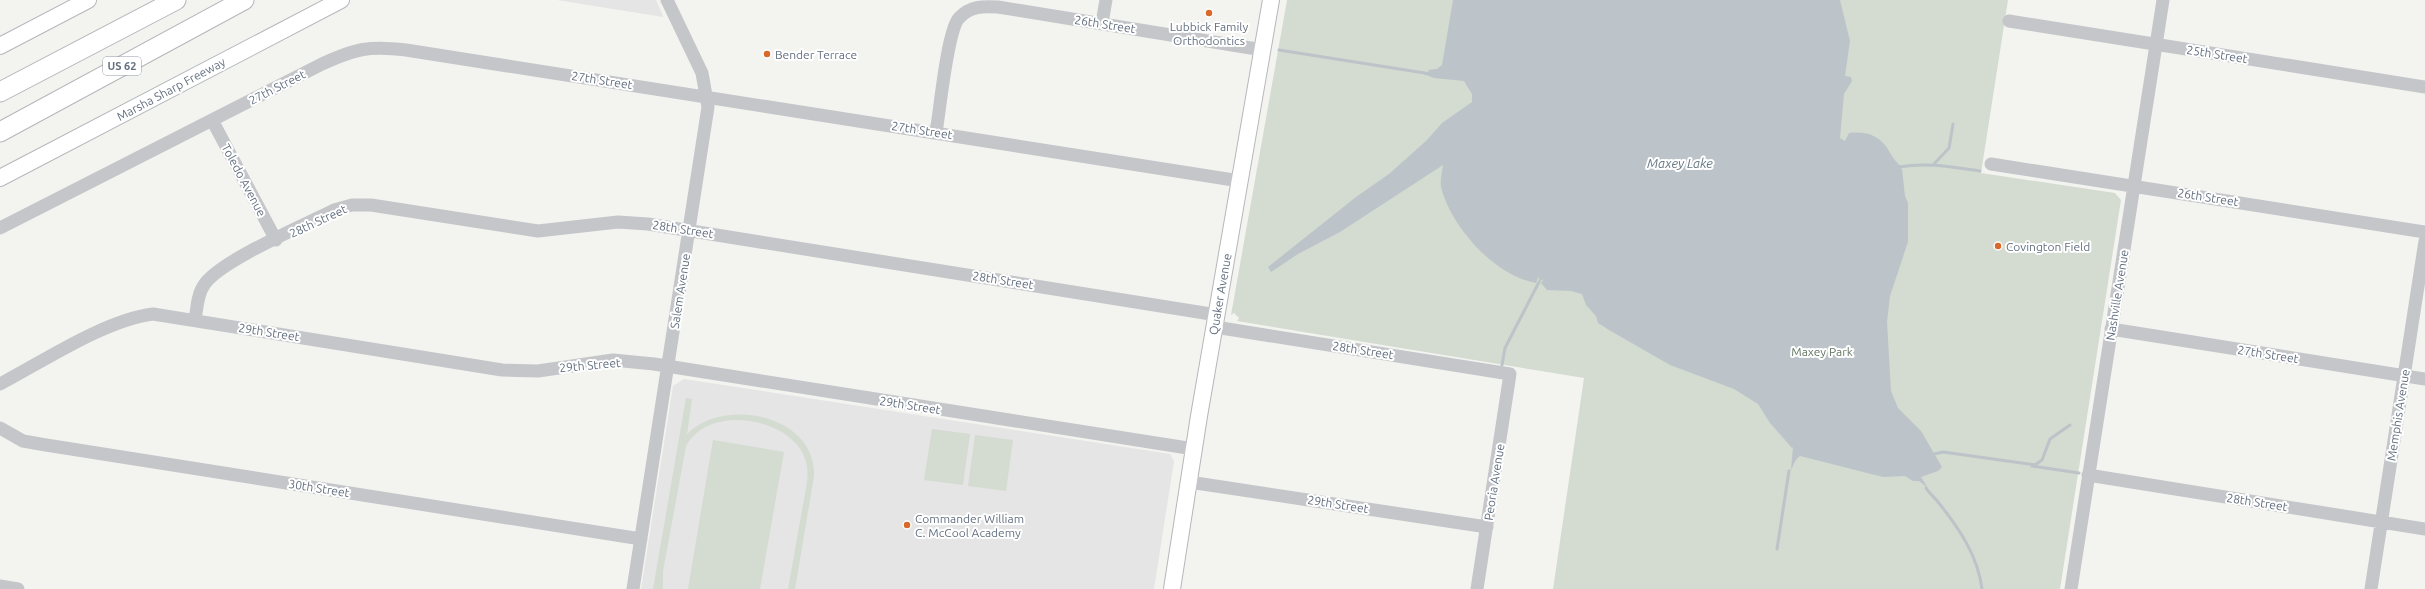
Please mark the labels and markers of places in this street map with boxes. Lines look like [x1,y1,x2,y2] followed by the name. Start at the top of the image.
[1204,8,1214,18] marker: Lubbick Family Orthodontics
[1170,20,1248,47] place label: Lubbick Family Orthodontics
[775,48,857,61] place label: Bender Terrace
[762,49,772,59] marker: Bender Terrace
[2006,240,2090,253] place label: Covington Field
[1993,241,2003,251] marker: Covington Field
[915,512,1024,539] place label: Commander William C. McCool Academy
[902,520,912,530] marker: Commander William C. McCool Academy

